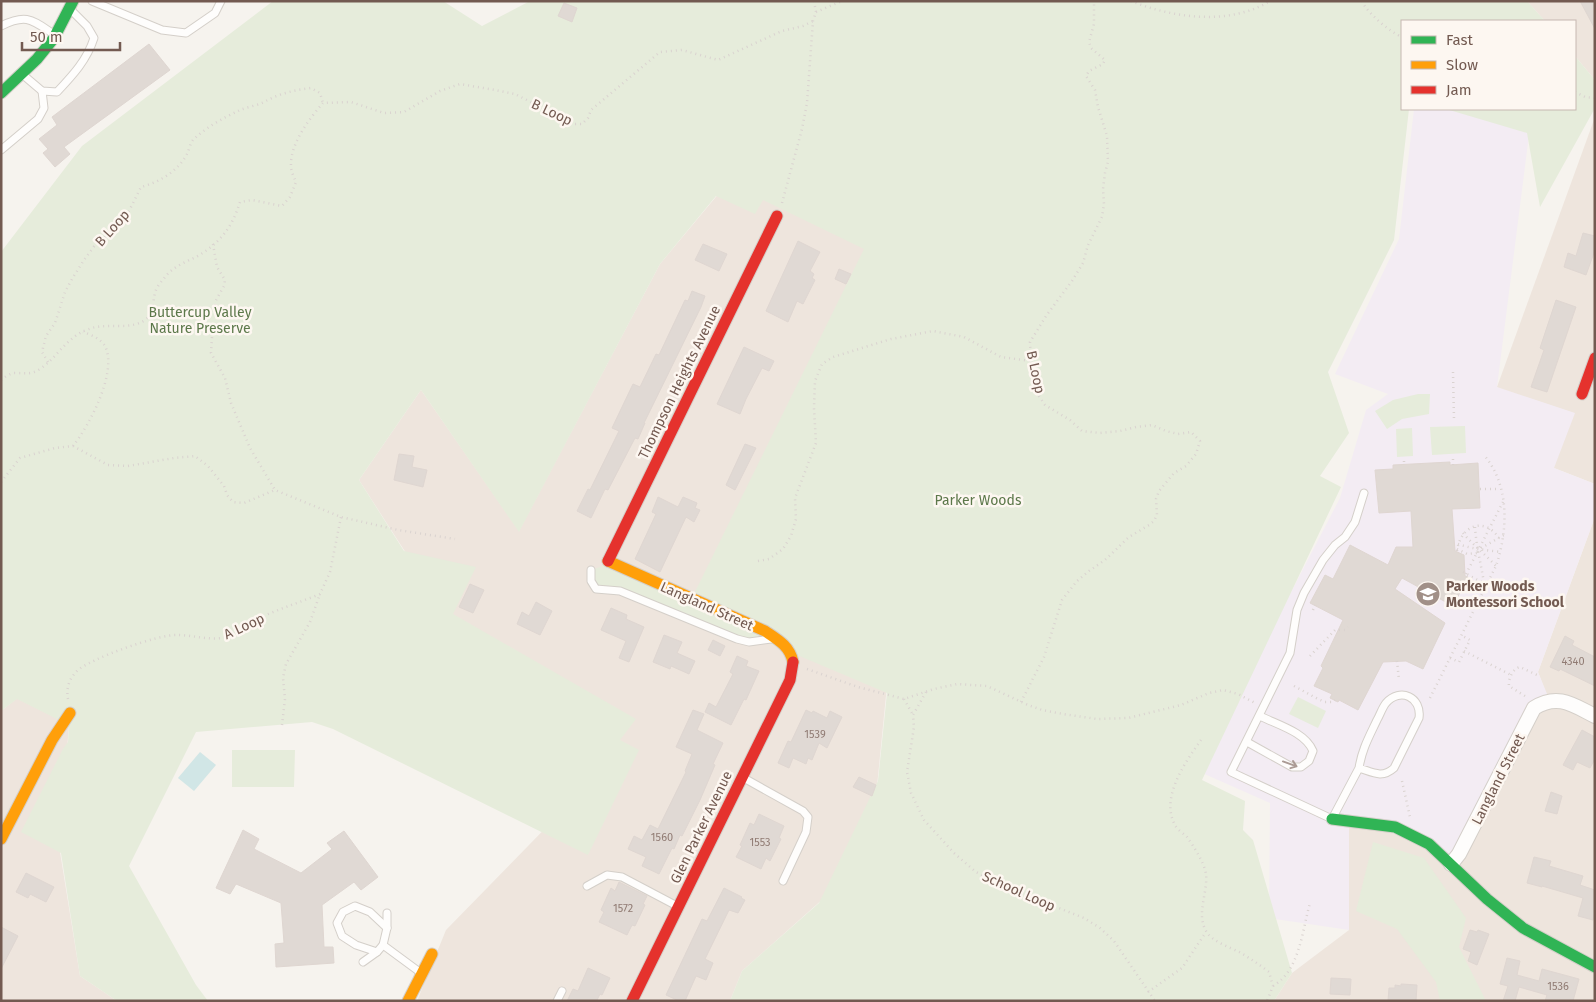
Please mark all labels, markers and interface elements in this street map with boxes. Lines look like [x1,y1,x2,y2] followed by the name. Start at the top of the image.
[22,20,120,52] scale bar
[1401,20,1576,110] legend
[30,28,63,46] text: 50 m
[1446,31,1473,49] text: Fast
[1446,56,1478,74] text: Slow
[1446,81,1472,99] text: Jam
[528,96,575,129] street label: B Loop
[91,206,133,250] street label: B Loop
[635,303,724,462] street label: Thompson Heights Avenue
[148,304,252,337] park label: Buttercup Valley Nature Preserve
[1023,349,1048,395] street label: B Loop
[935,492,1022,509] park label: Parker Woods
[658,578,757,635] street label: Langland Street
[1446,578,1565,611] place label: Parker Woods Montessori School
[1415,581,1441,607] school or university icon: Parker Woods Montessori School
[221,610,267,643] street label: A Loop
[1561,655,1585,668] house number: 4340
[804,728,826,741] house number: 1539
[1468,730,1529,828] street label: Langland Street
[1282,760,1297,769] one-way arrow
[667,768,736,886] street label: Glen Parker Avenue
[651,831,673,844] house number: 1560
[749,836,771,849] house number: 1553
[980,868,1058,915] street label: School Loop
[613,902,633,915] house number: 1572
[1547,980,1569,993] house number: 1536

